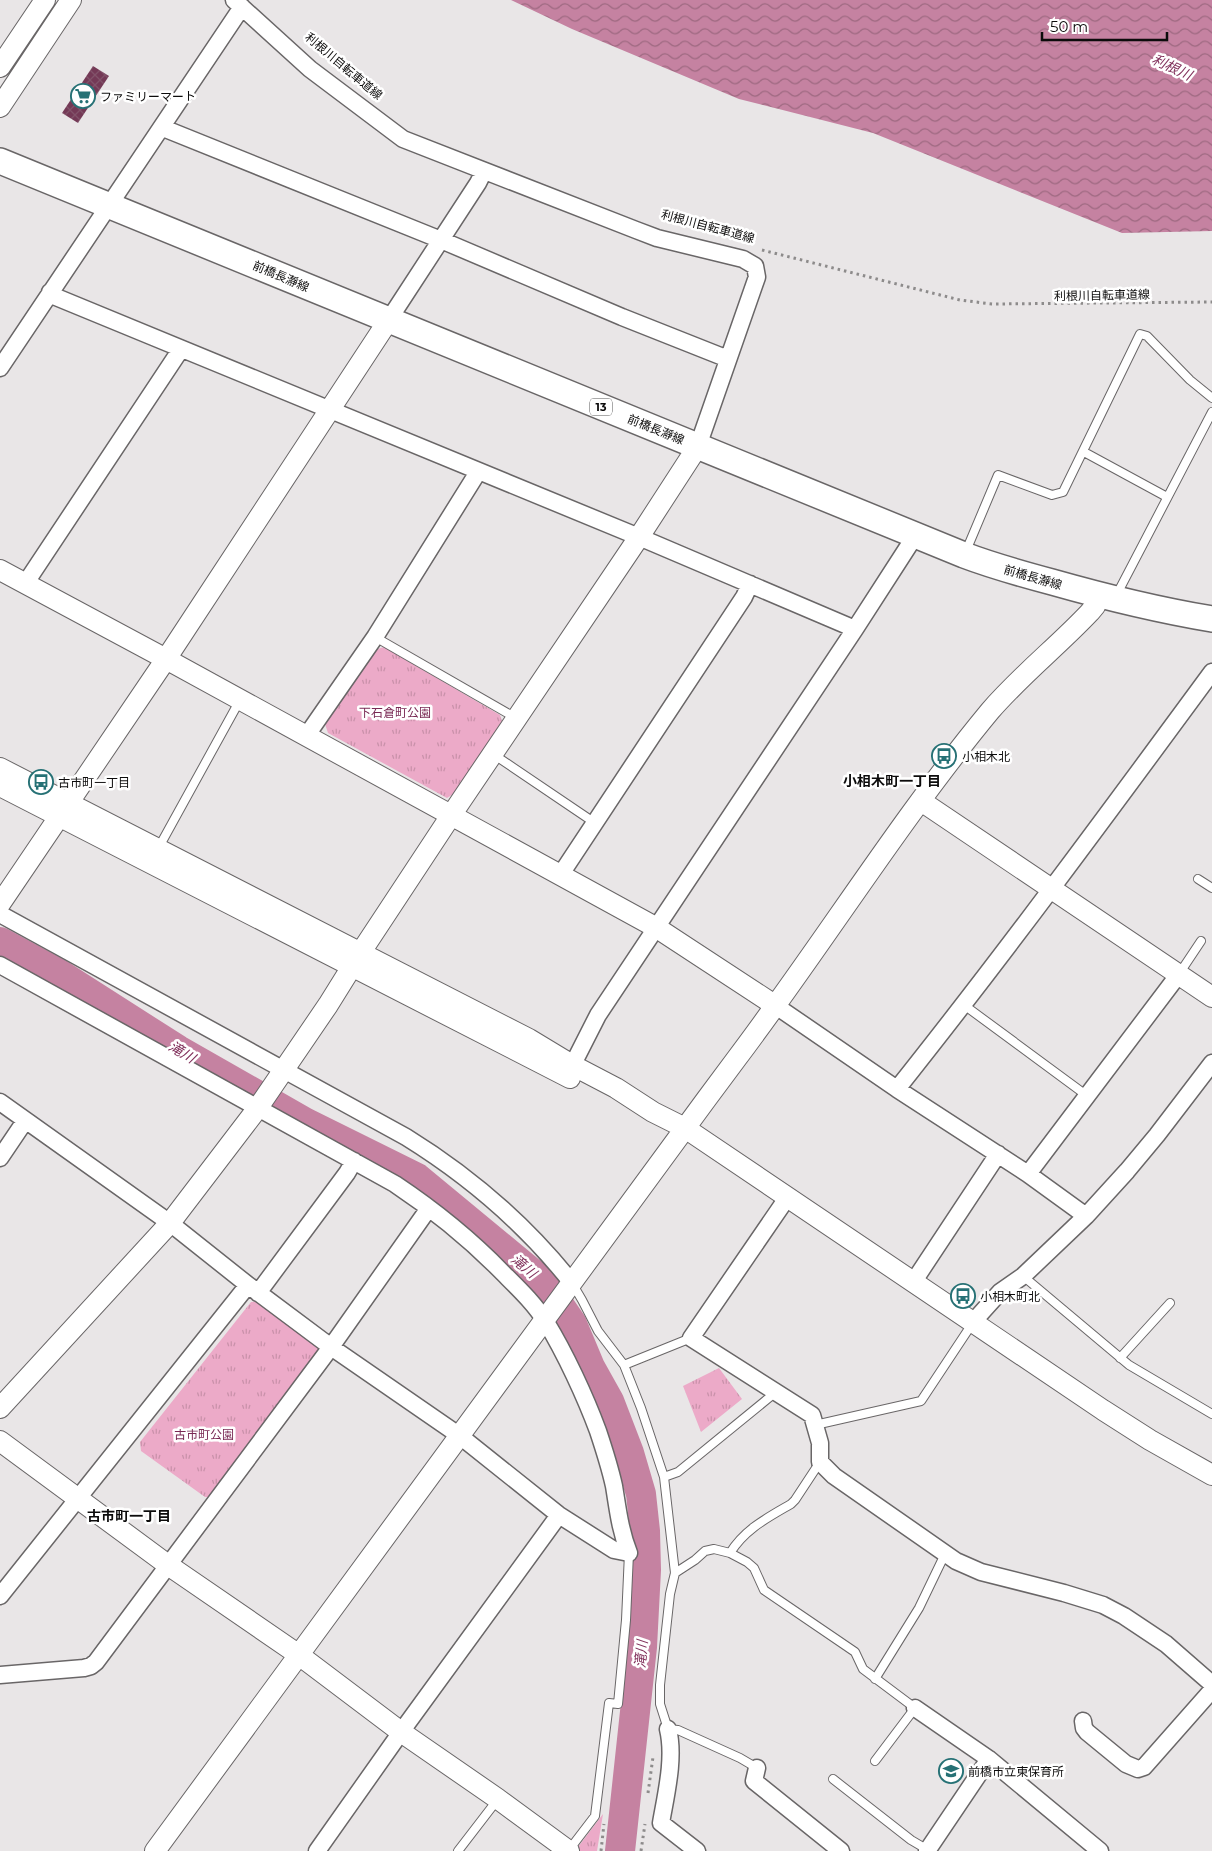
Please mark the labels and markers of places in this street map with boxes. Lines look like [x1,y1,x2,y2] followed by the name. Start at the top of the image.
[70,83,96,109] supermarket icon: ファミリーマート
[100,89,196,104] place label: ファミリーマート
[931,743,957,769] bus stop icon: 小相木北
[962,749,1010,764] place label: 小相木北
[28,769,54,795] bus stop icon: 古市町一丁目
[58,775,130,790] place label: 古市町一丁目
[950,1283,976,1309] bus stop icon: 小相木町北
[980,1289,1040,1304] place label: 小相木町北
[938,1758,964,1784] school or university icon: 前橋市立東保育所
[968,1764,1064,1779] place label: 前橋市立東保育所

